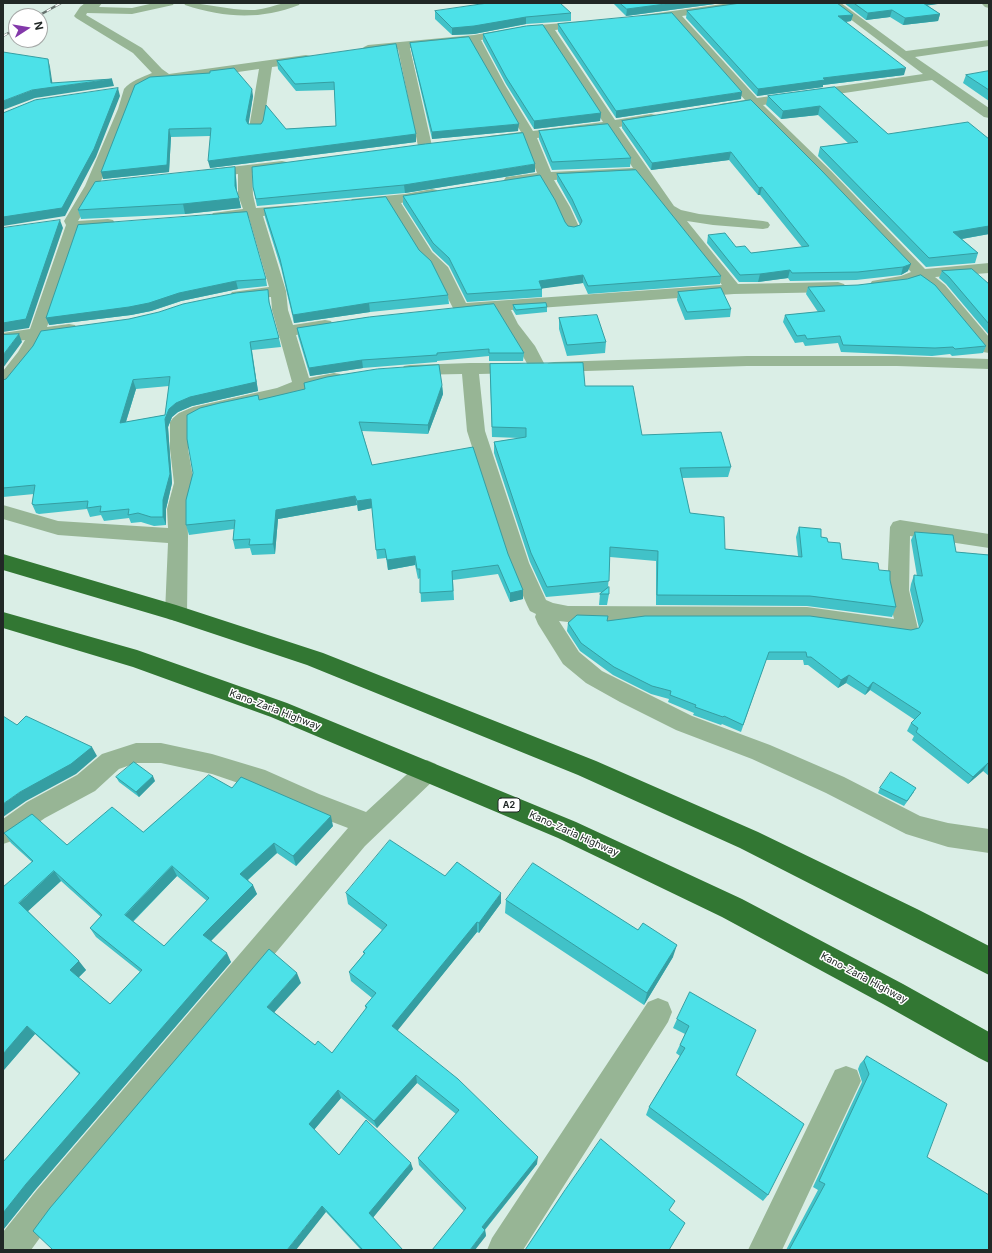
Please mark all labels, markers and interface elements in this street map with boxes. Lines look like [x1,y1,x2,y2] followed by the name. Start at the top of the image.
[8,8,48,48] north arrow
[31,20,46,31] text: N
[228,687,322,733] street label: Kano-Zaria Highway
[498,798,520,812] road number: A2
[527,809,621,859] street label: Kano-Zaria Highway
[818,950,910,1006] street label: Kano-Zaria Highway

